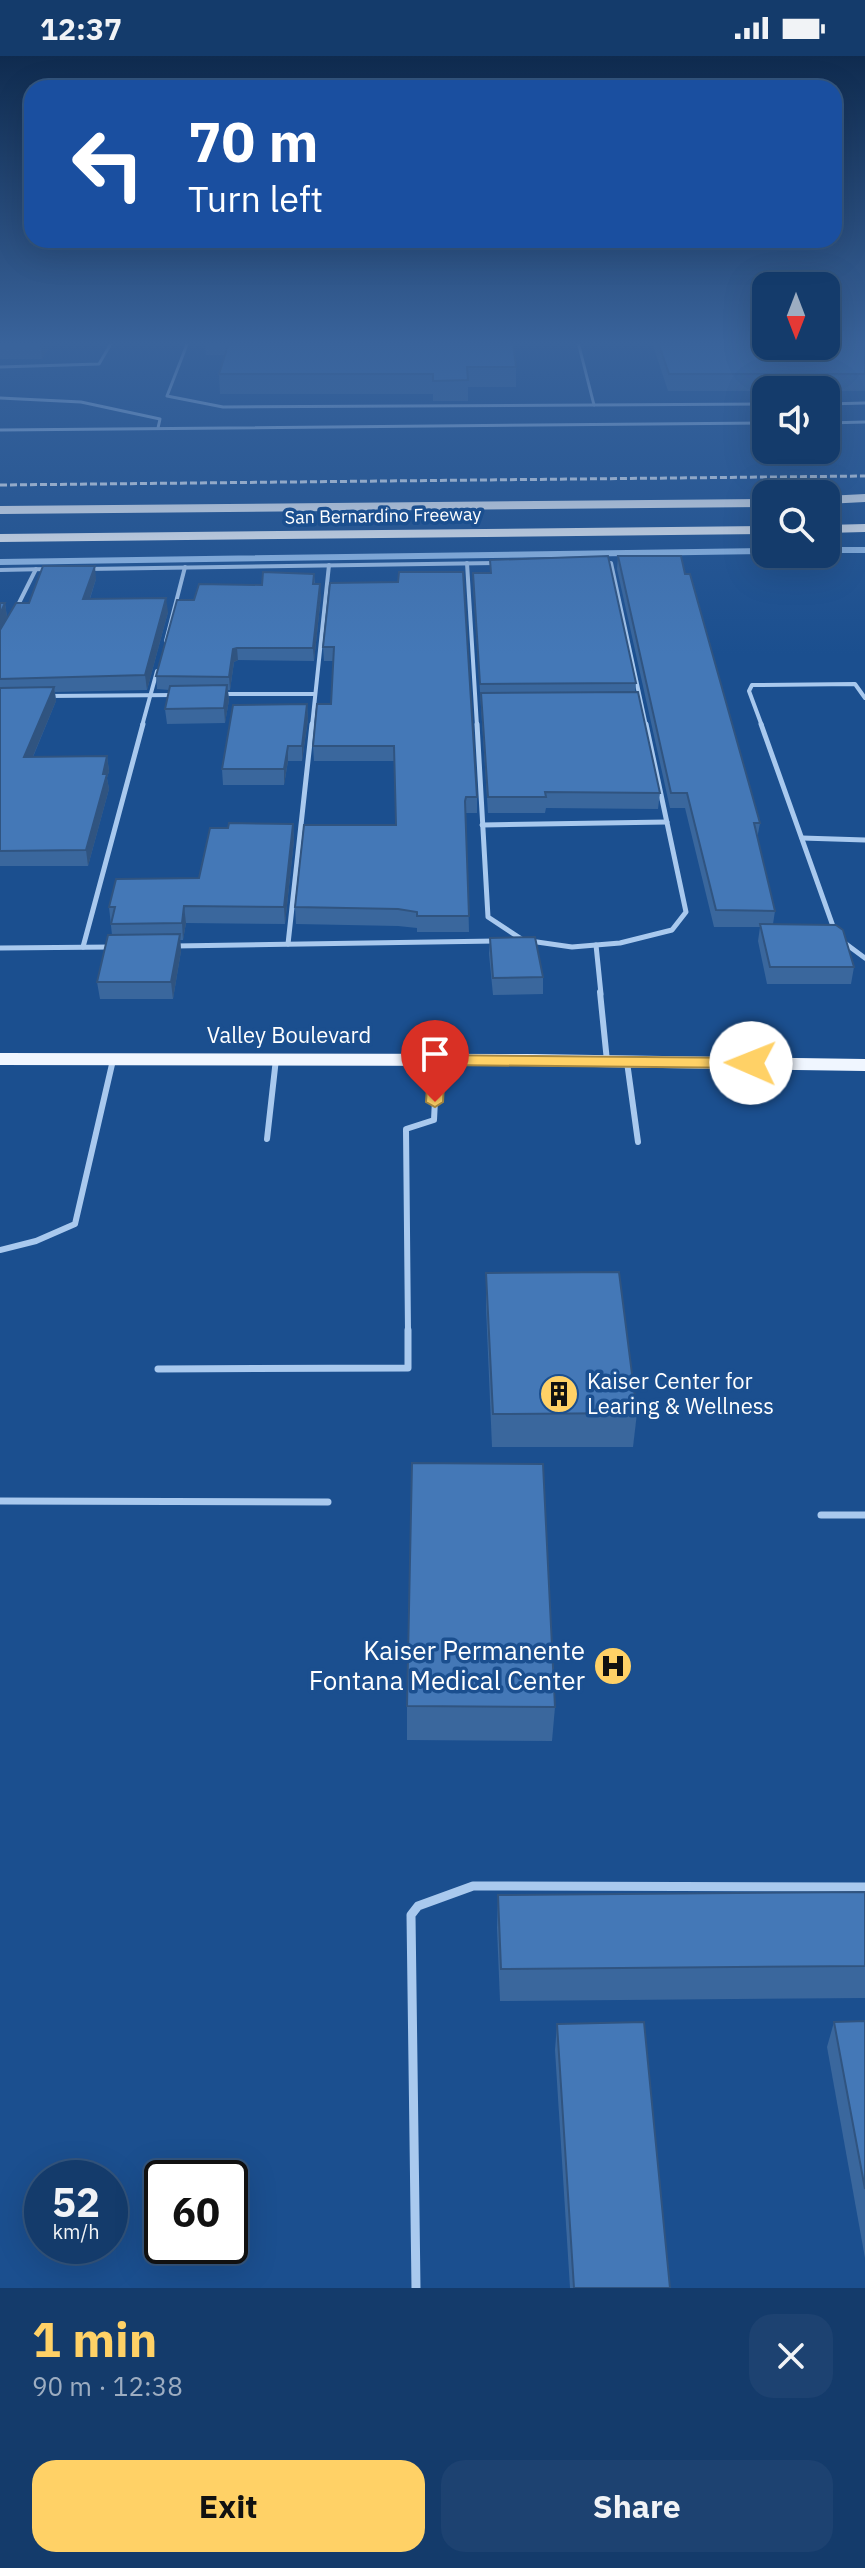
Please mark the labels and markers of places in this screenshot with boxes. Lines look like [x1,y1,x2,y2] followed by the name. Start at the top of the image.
[401,1020,469,1102] pin
[587,1366,774,1420] place label: Kaiser Center for Learing & Wellness
[538,1373,580,1415] building icon: Kaiser Center for Learing & Wellness
[309,1633,585,1697] place label: Kaiser Permanente Fontana Medical Center
[592,1645,634,1687] hospital icon: Kaiser Permanente Fontana Medical Center

